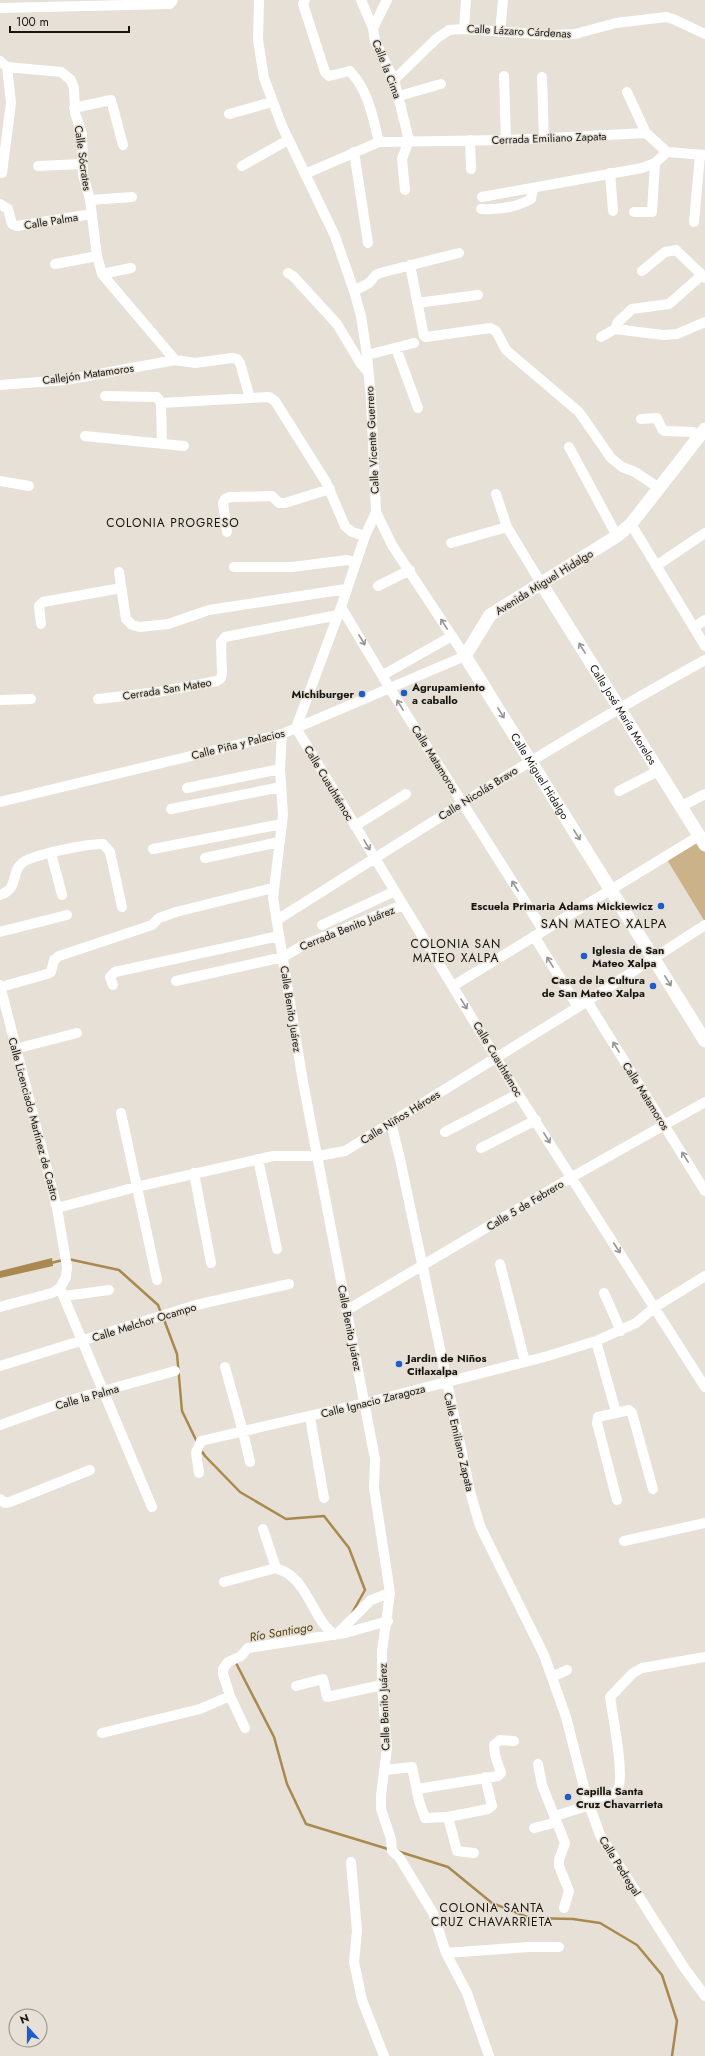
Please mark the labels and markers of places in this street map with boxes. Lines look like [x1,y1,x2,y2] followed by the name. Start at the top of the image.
[411,679,486,708] place label: Agrupamiento a caballo
[291,686,354,702] place label: Michiburger
[399,688,409,698] marker: Agrupamiento a caballo
[357,689,367,699] marker: Michiburger
[471,898,653,914] place label: Escuela Primaria Adams Mickiewicz
[656,901,666,911] marker: Escuela Primaria Adams Mickiewicz
[592,942,664,971] place label: Iglesia de San Mateo Xalpa
[579,951,589,961] marker: Iglesia de San Mateo Xalpa
[542,972,645,1001] place label: Casa de la Cultura de San Mateo Xalpa
[648,981,658,991] marker: Casa de la Cultura de San Mateo Xalpa
[405,1350,487,1379] place label: Jardin de Niños Citlaxalpa
[394,1359,404,1369] marker: Jardin de Niños Citlaxalpa
[576,1783,663,1812] place label: Capilla Santa Cruz Chavarrieta
[563,1792,573,1802] marker: Capilla Santa Cruz Chavarrieta

